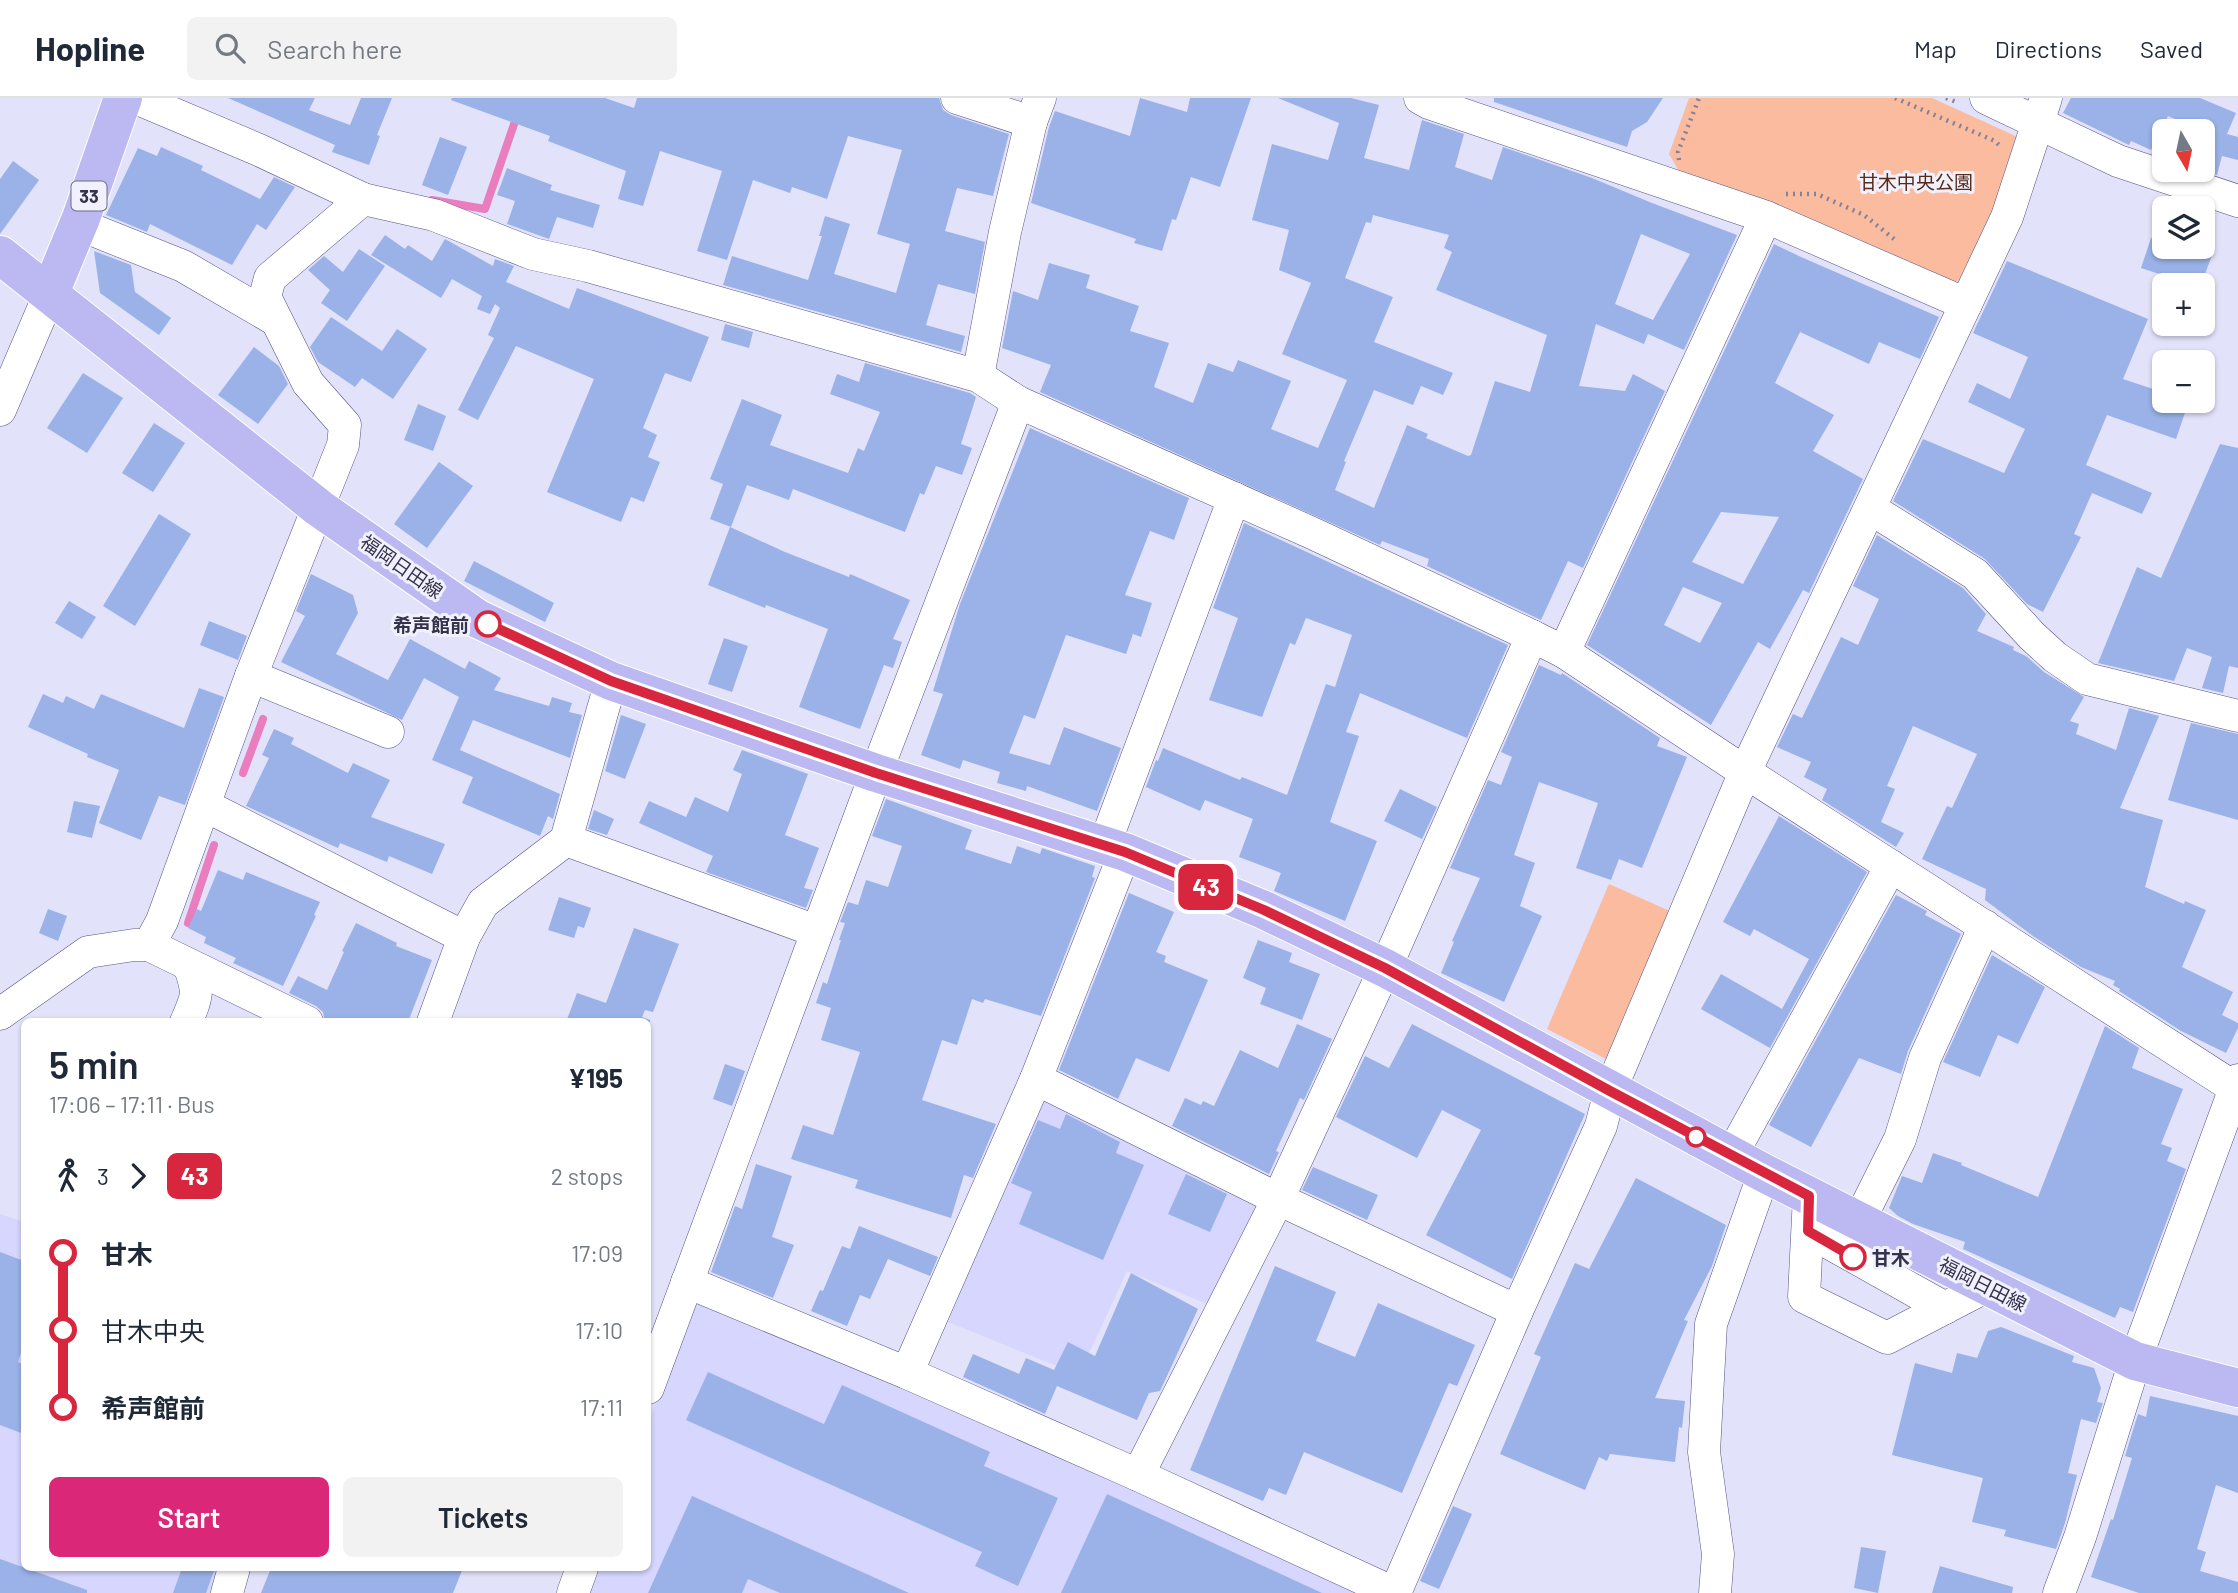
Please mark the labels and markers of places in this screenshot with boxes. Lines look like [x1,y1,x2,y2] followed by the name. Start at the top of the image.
[475,611,501,637] marker: 希声館前
[393,613,469,636] place label: 希声館前
[1686,1127,1706,1147] unlabelled marker
[1840,1244,1866,1270] marker: 甘木
[1872,1246,1910,1269] place label: 甘木

